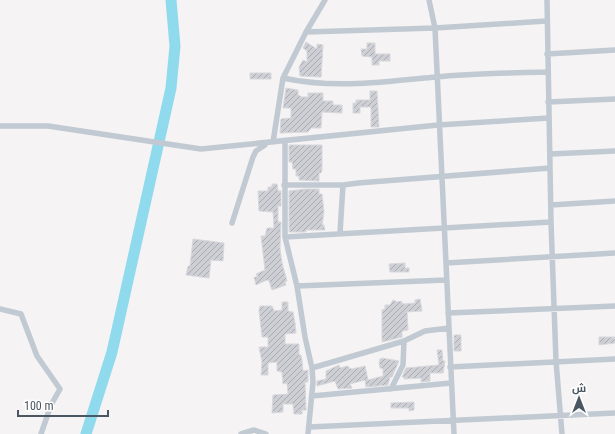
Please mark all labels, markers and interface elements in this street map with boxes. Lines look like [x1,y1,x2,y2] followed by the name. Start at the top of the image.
[559,378,599,418] north arrow
[572,382,586,395] text: ش
[18,392,108,418] scale bar
[24,399,54,413] text: 100 m

